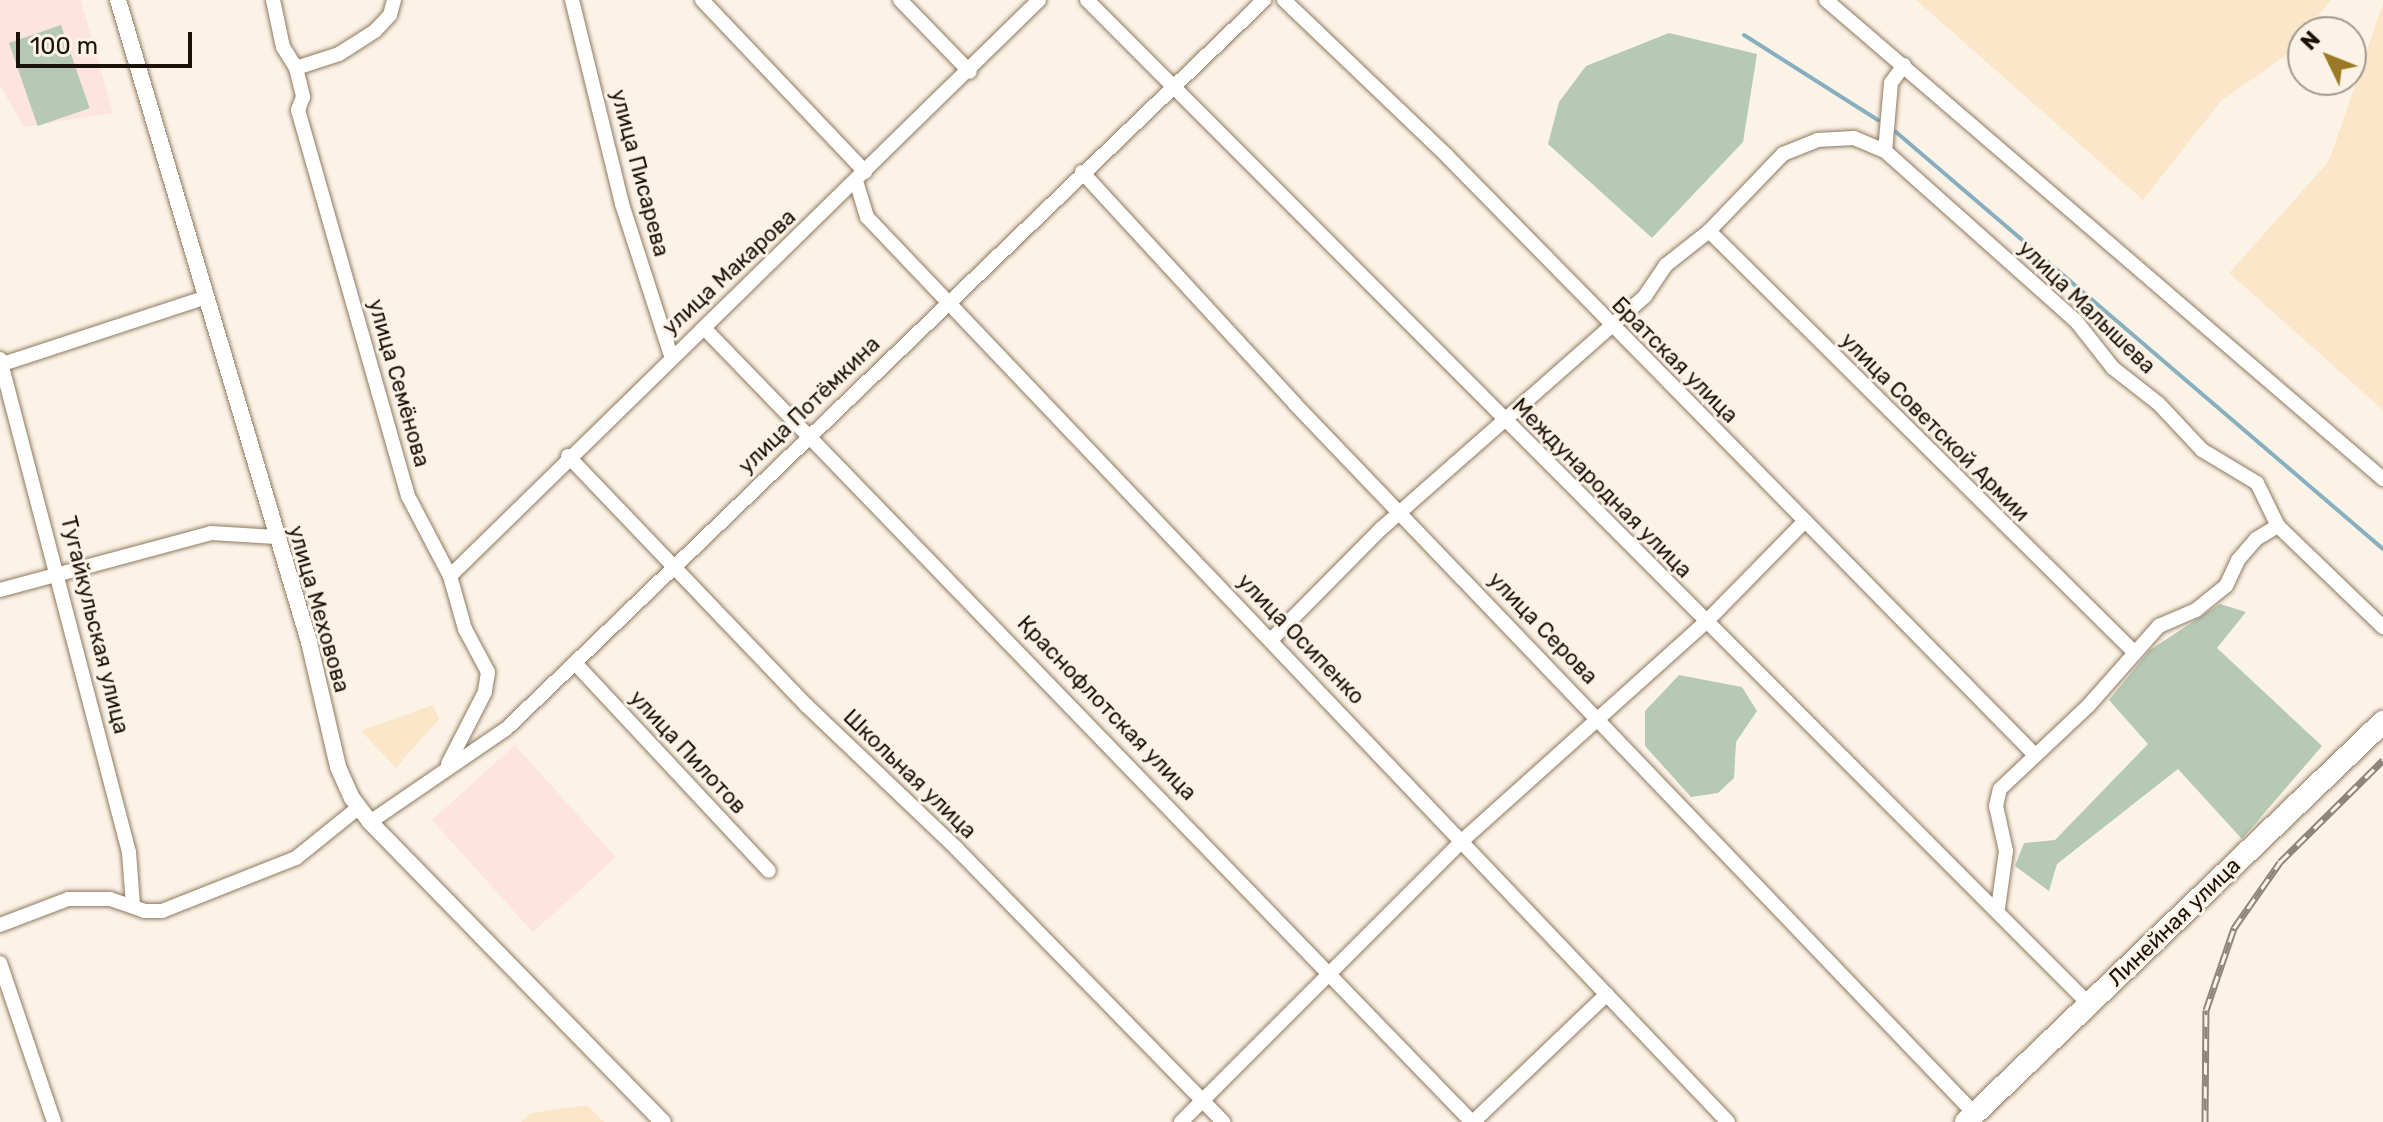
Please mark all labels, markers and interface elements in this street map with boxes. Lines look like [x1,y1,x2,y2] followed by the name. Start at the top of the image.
[20,16,196,66] scale bar
[2287,16,2367,96] north arrow
[2295,26,2326,56] text: N
[30,32,98,60] text: 100 m
[605,87,675,259] street label: улица Писарева
[657,204,801,340] street label: улица Макарова
[2013,235,2161,379] street label: улица Малышева
[1607,292,1743,428] street label: Братская улица
[362,296,436,470] street label: улица Семёнова
[1835,327,2035,527] street label: улица Советской Армии
[733,331,885,479] street label: улица Потёмкина
[1507,393,1697,583] street label: Международная улица
[55,513,135,737] street label: Тугайкульская улица
[283,523,355,695] street label: улица Меховова
[1483,566,1603,690] street label: улица Серова
[1232,568,1370,710] street label: улица Осипенко
[1012,610,1202,806] street label: Краснофлотская улица
[624,685,752,819] street label: улица Пилотов
[838,704,982,844] street label: Школьная улица
[2102,852,2246,992] street label: Линейная улица

